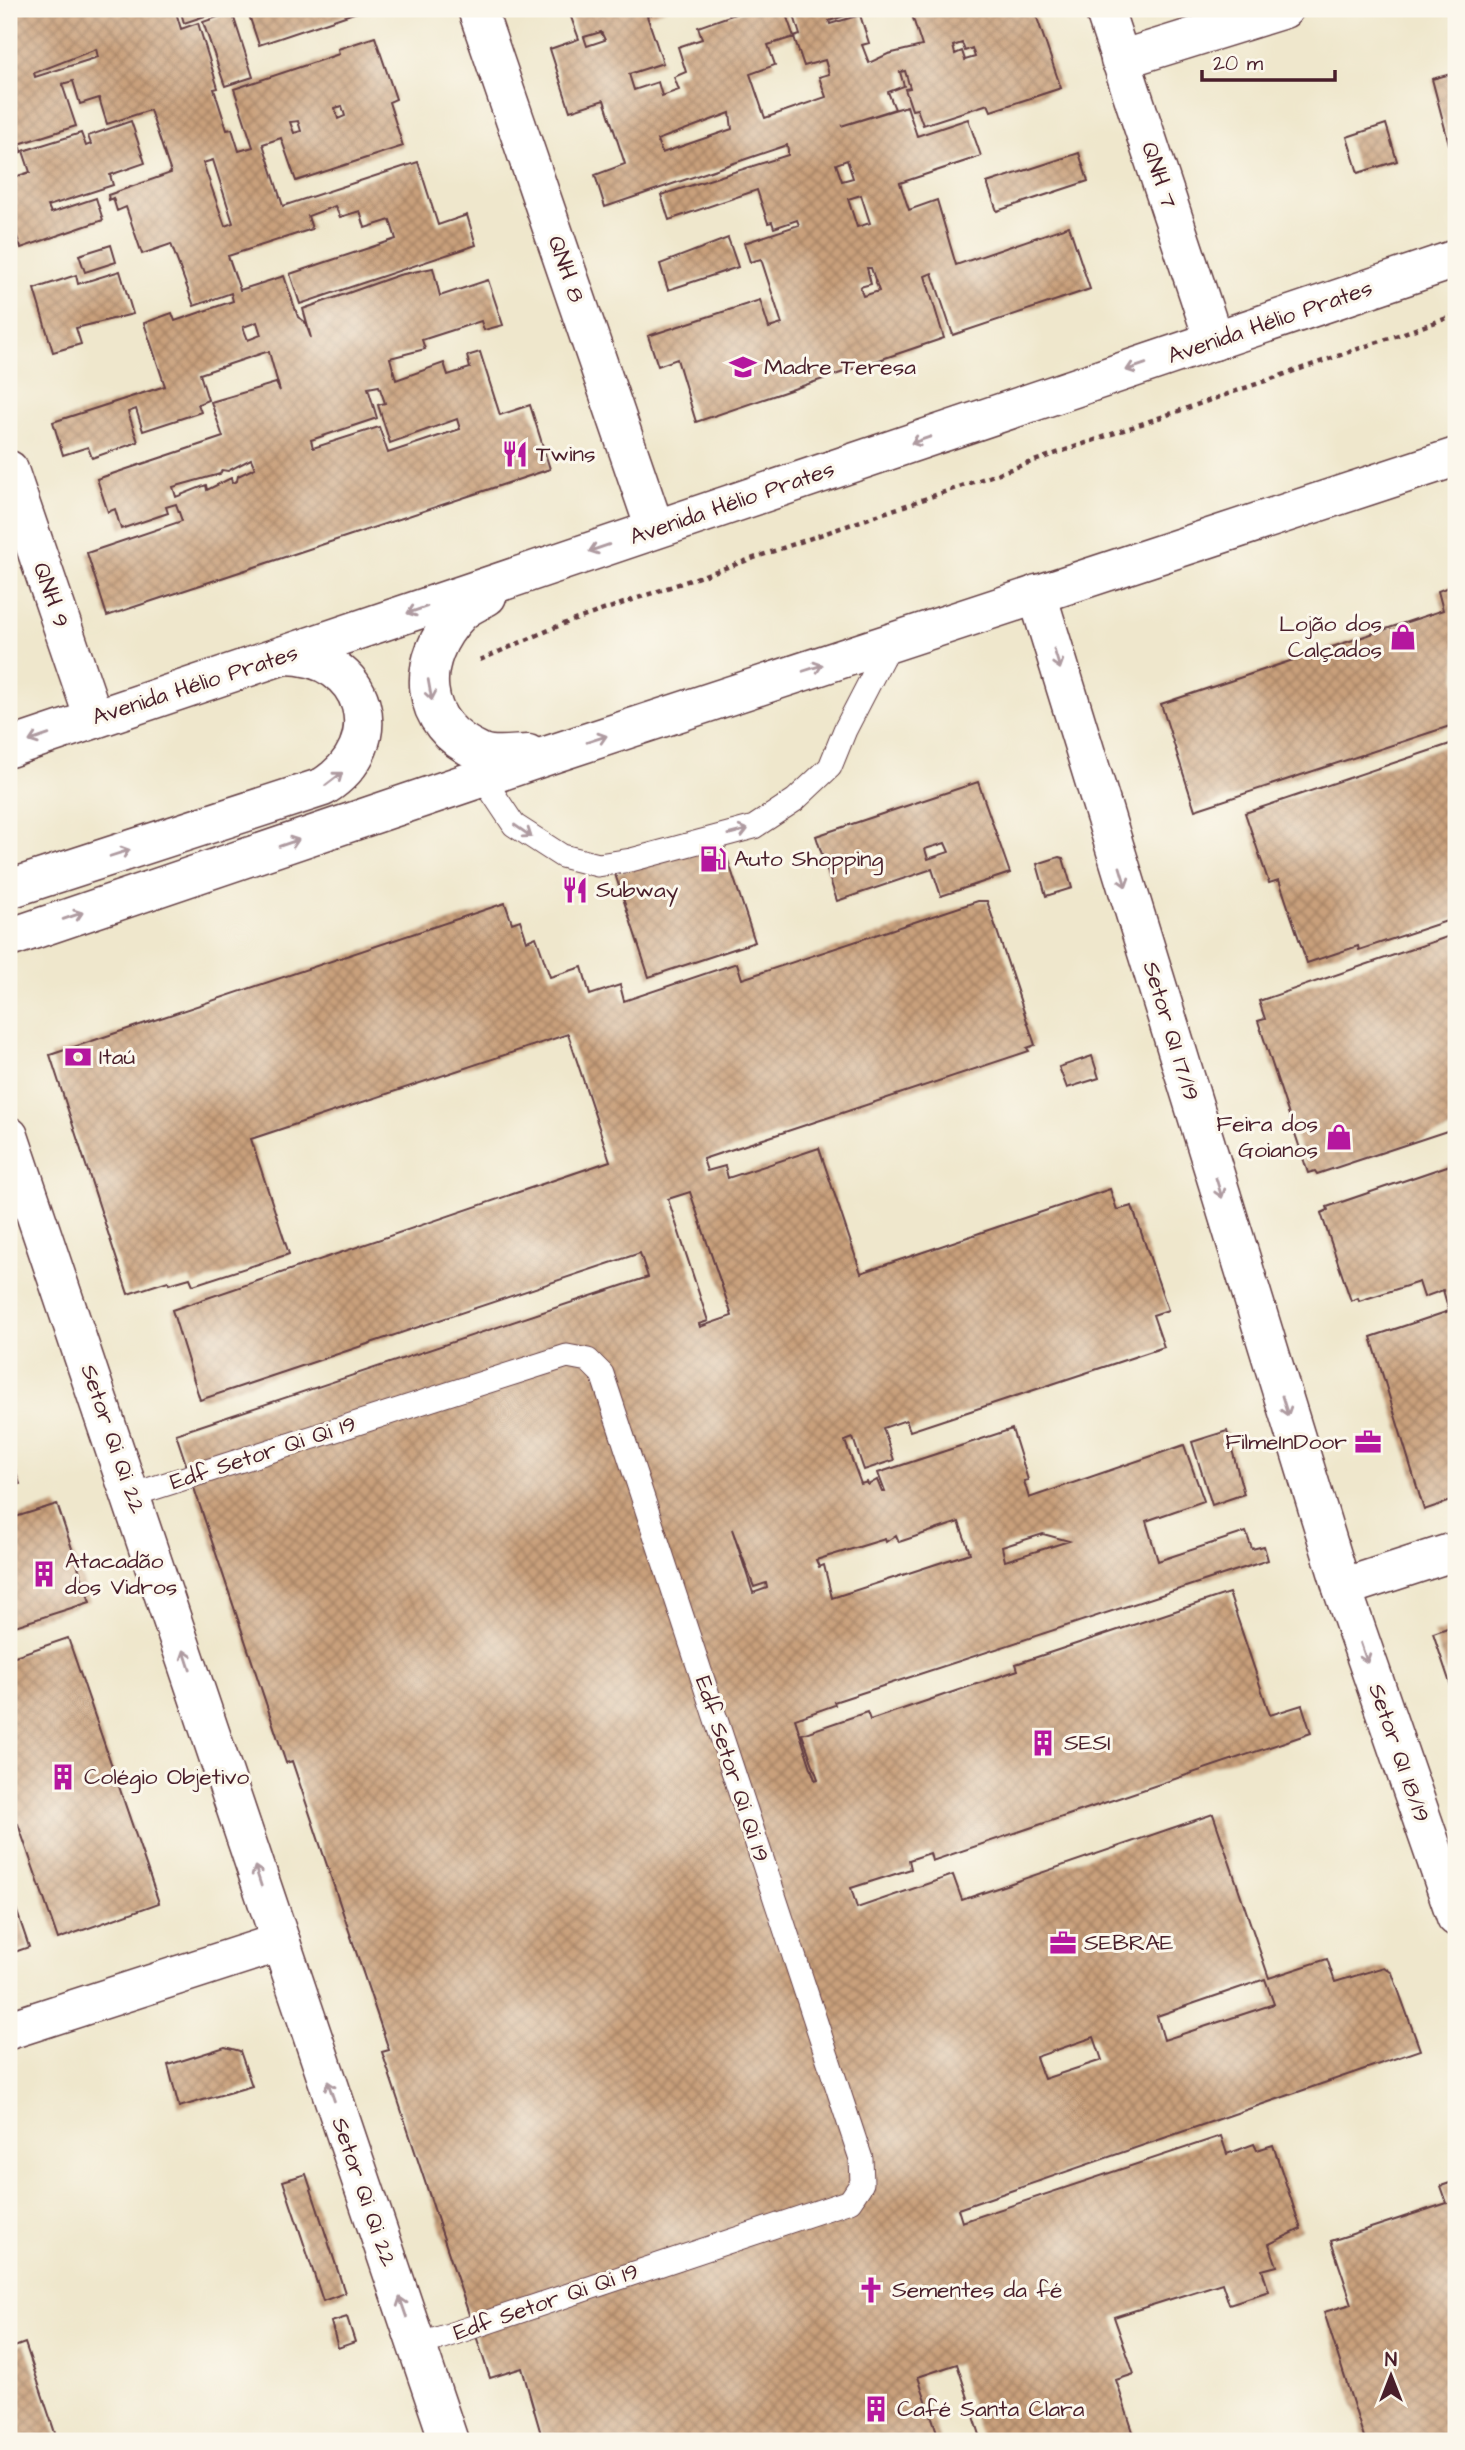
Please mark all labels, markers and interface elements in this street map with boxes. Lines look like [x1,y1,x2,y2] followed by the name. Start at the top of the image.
[1202,38,1336,82] scale bar
[1213,49,1264,78] text: 20 m
[1133,138,1185,212] street label: QNH 7
[540,231,592,307] street label: QNH 8
[1163,272,1377,372] street label: Avenida Hélio Prates
[764,351,916,383] place label: Madre Teresa
[728,352,758,382] school or university icon: Madre Teresa
[1126,362,1148,374] one-way arrow
[910,435,932,447] one-way arrow
[536,438,595,470] place label: Twins
[500,439,530,469] restaurant icon: Twins
[625,453,839,553] street label: Avenida Hélio Prates
[588,543,610,555] one-way arrow
[25,558,77,632] street label: QNH 9
[406,605,428,617] one-way arrow
[1279,608,1382,666] place label: Lojão dos Calçados
[1388,622,1418,652] shop icon: Lojão dos Calçados
[88,637,302,733] street label: Avenida Hélio Prates
[1051,648,1064,670] one-way arrow
[802,661,824,673] one-way arrow
[424,678,437,701] one-way arrow
[586,731,608,744] one-way arrow
[28,733,50,745] one-way arrow
[325,771,343,786] one-way arrow
[513,823,532,838] one-way arrow
[727,824,749,837] one-way arrow
[277,836,299,848] one-way arrow
[734,843,884,876] place label: Auto Shopping
[698,844,728,874] fuel station icon: Auto Shopping
[109,846,131,858] one-way arrow
[1118,866,1131,888] one-way arrow
[596,874,679,907] place label: Subway
[560,875,590,905] restaurant icon: Subway
[62,909,84,921] one-way arrow
[1135,957,1207,1105] street label: Setor QI 17/19
[99,1041,135,1073] place label: Itaú
[63,1042,93,1072] bank icon: Itaú
[1216,1108,1318,1166] place label: Feira dos Goianos
[1324,1122,1354,1152] shop icon: Feira dos Goianos
[1213,1177,1226,1199] one-way arrow
[73,1360,153,1518] street label: Setor Qi Qi 22
[1280,1394,1293,1416] one-way arrow
[166,1408,360,1498] street label: Edf Setor Qi Qi 19
[1225,1426,1347,1458] place label: FilmeInDoor
[1353,1427,1383,1457] office icon: FilmeInDoor
[65,1545,177,1603] place label: Atacadão dos Vidros
[29,1559,59,1589] building icon: Atacadão dos Vidros
[1359,1641,1371,1663] one-way arrow
[180,1649,192,1671] one-way arrow
[687,1672,777,1866] street label: Edf Setor Qi Qi 19
[1360,1679,1438,1827] street label: Setor QI 18/19
[1064,1727,1111,1759] place label: SESI
[1028,1728,1058,1758] building icon: SESI
[84,1761,249,1794] place label: Colégio Objetivo
[48,1762,78,1792] building icon: Colégio Objetivo
[251,1865,264,1887] one-way arrow
[1084,1927,1174,1959] place label: SEBRAE
[1048,1928,1078,1958] office icon: SEBRAE
[323,2081,336,2103] one-way arrow
[324,2113,404,2271] street label: Setor Qi Qi 22
[449,2255,643,2349] street label: Edf Setor Qi Qi 19
[892,2274,1062,2306] place label: Sementes da fé
[856,2275,886,2305] church icon: Sementes da fé
[396,2296,409,2318] one-way arrow
[1356,2342,1426,2412] north arrow
[1385,2347,1397,2374] text: N
[897,2393,1085,2425] place label: Café Santa Clara
[861,2394,891,2424] building icon: Café Santa Clara

